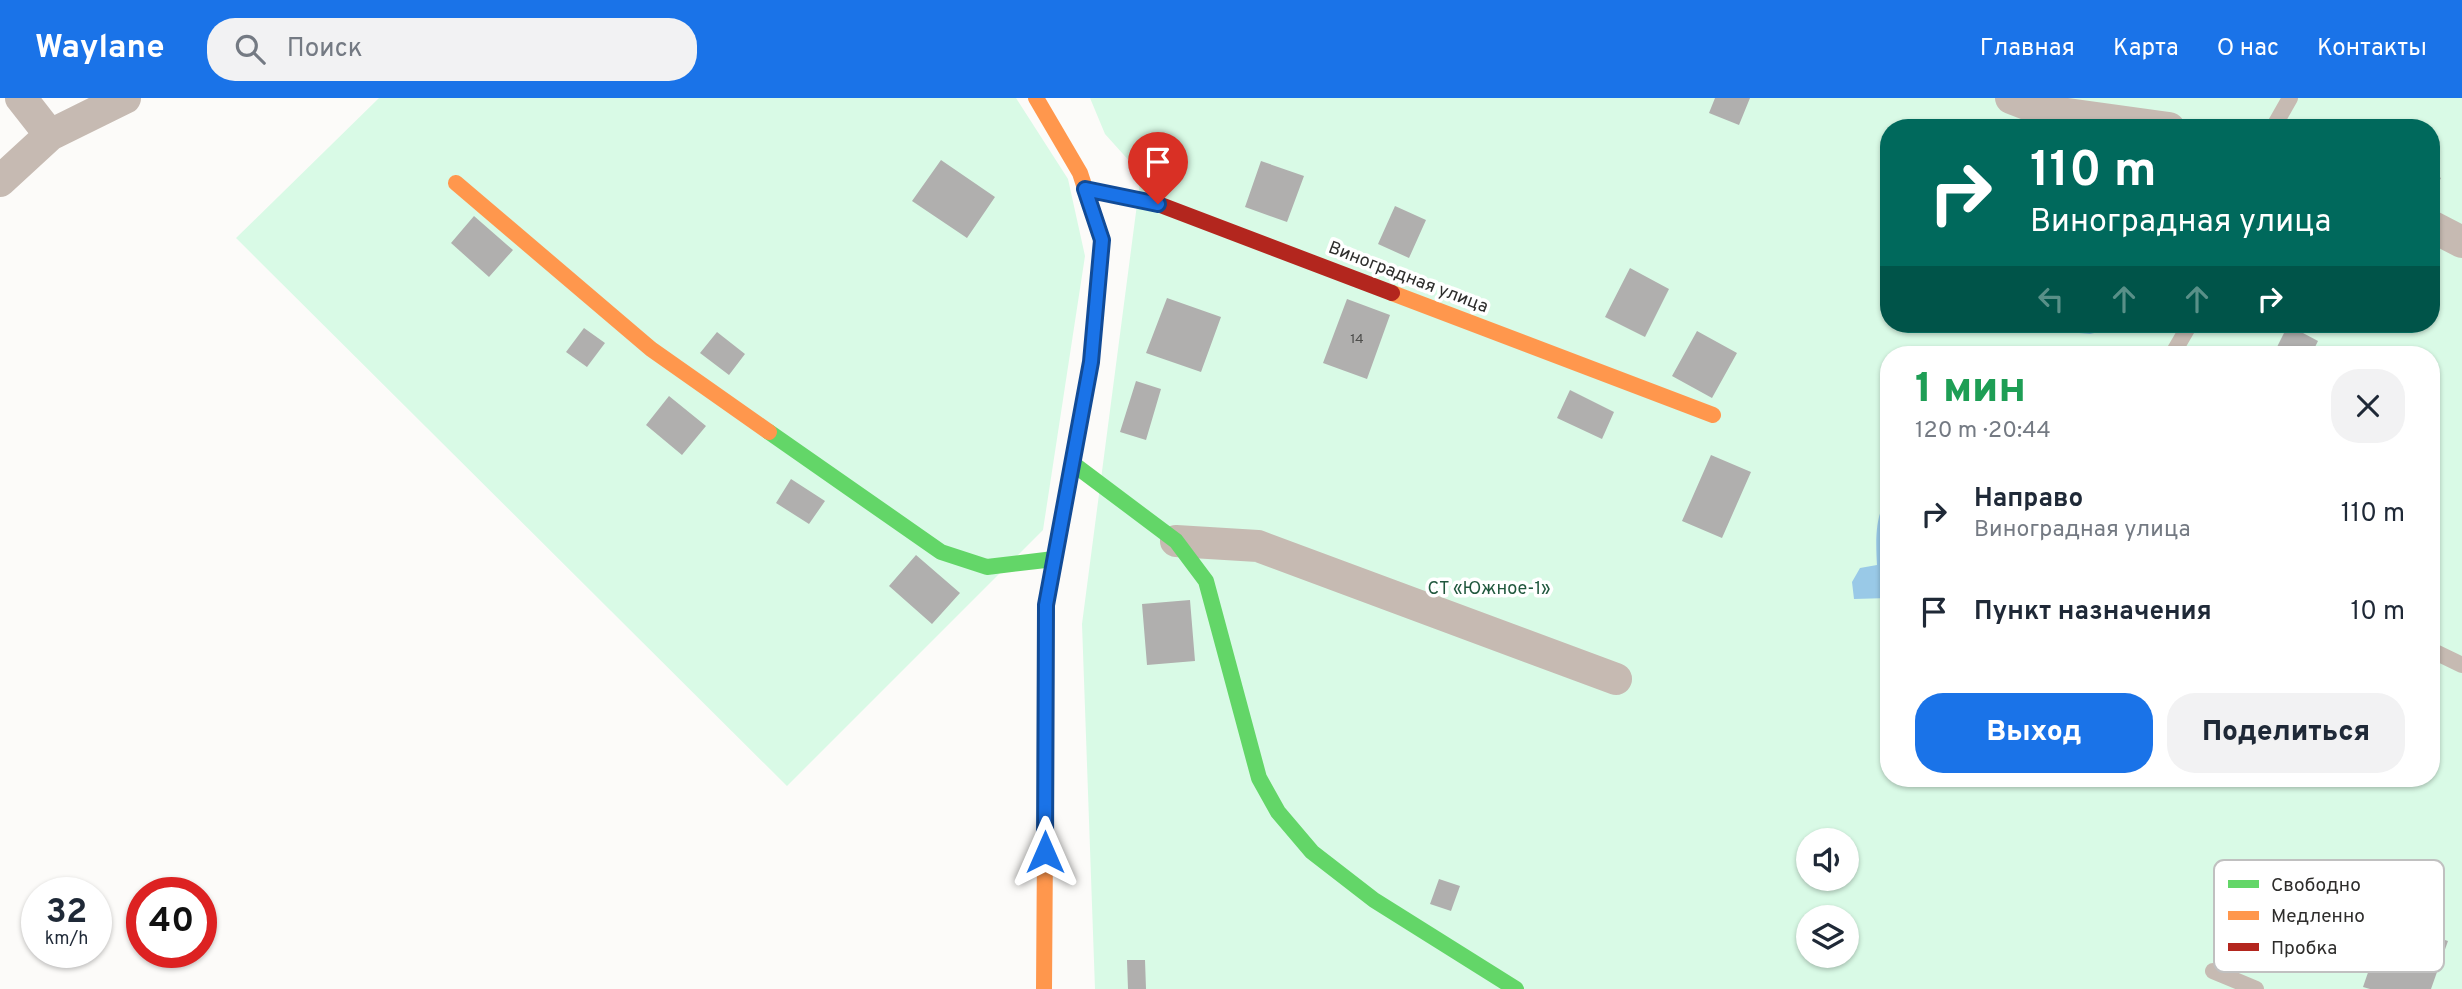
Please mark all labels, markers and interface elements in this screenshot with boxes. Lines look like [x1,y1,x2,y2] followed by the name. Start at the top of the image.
[207,18,697,81] search box
[35,28,165,70] text: Waylane
[231,30,269,68] icon: search
[287,33,363,66] text: Поиск
[1980,34,2075,64] text: Главная
[2113,34,2179,64] text: Карта
[2217,34,2279,64] text: О нас
[2317,34,2427,64] text: Контакты
[1128,132,1188,204] pin
[2030,142,2157,204] text: 110 m
[1139,143,1177,181] icon: arrive
[1915,147,2006,238] icon: right
[2030,203,2331,243] text: Виноградная улица
[1325,237,1491,319] street label: Виноградная улица
[2032,280,2070,318] icon: left
[2105,280,2143,318] icon: ahead
[2178,280,2216,318] icon: ahead
[2251,280,2289,318] icon: right
[1350,331,1364,348] house number: 14
[1915,364,2026,417] text: 1 мин
[2331,369,2405,443] button: close
[1915,417,2051,446] text: 120 m · 20:44
[1974,483,2083,516] text: Направо
[1915,495,1953,533] icon: right
[2341,498,2405,531] text: 110 m
[1974,516,2191,545] text: Виноградная улица
[1428,578,1550,601] park label: СТ «Южное-1»
[1915,593,1953,631] icon: arrive
[1974,596,2212,629] text: Пункт назначения
[2350,596,2405,629] text: 10 m
[1915,693,2153,773] button: Выход
[2167,693,2405,773] button: Поделиться
[1008,815,1082,889] position arrow
[1796,828,1859,968] map controls
[1796,828,1859,891] button: sound
[2214,860,2444,972] legend
[2271,874,2361,898] text: Свободно
[126,877,217,968] speed limit sign: 40
[46,891,87,935] text: 32
[1796,905,1859,968] button: layers
[2271,905,2365,929] text: Медленно
[45,928,88,951] text: km/h
[2271,937,2337,961] text: Пробка

